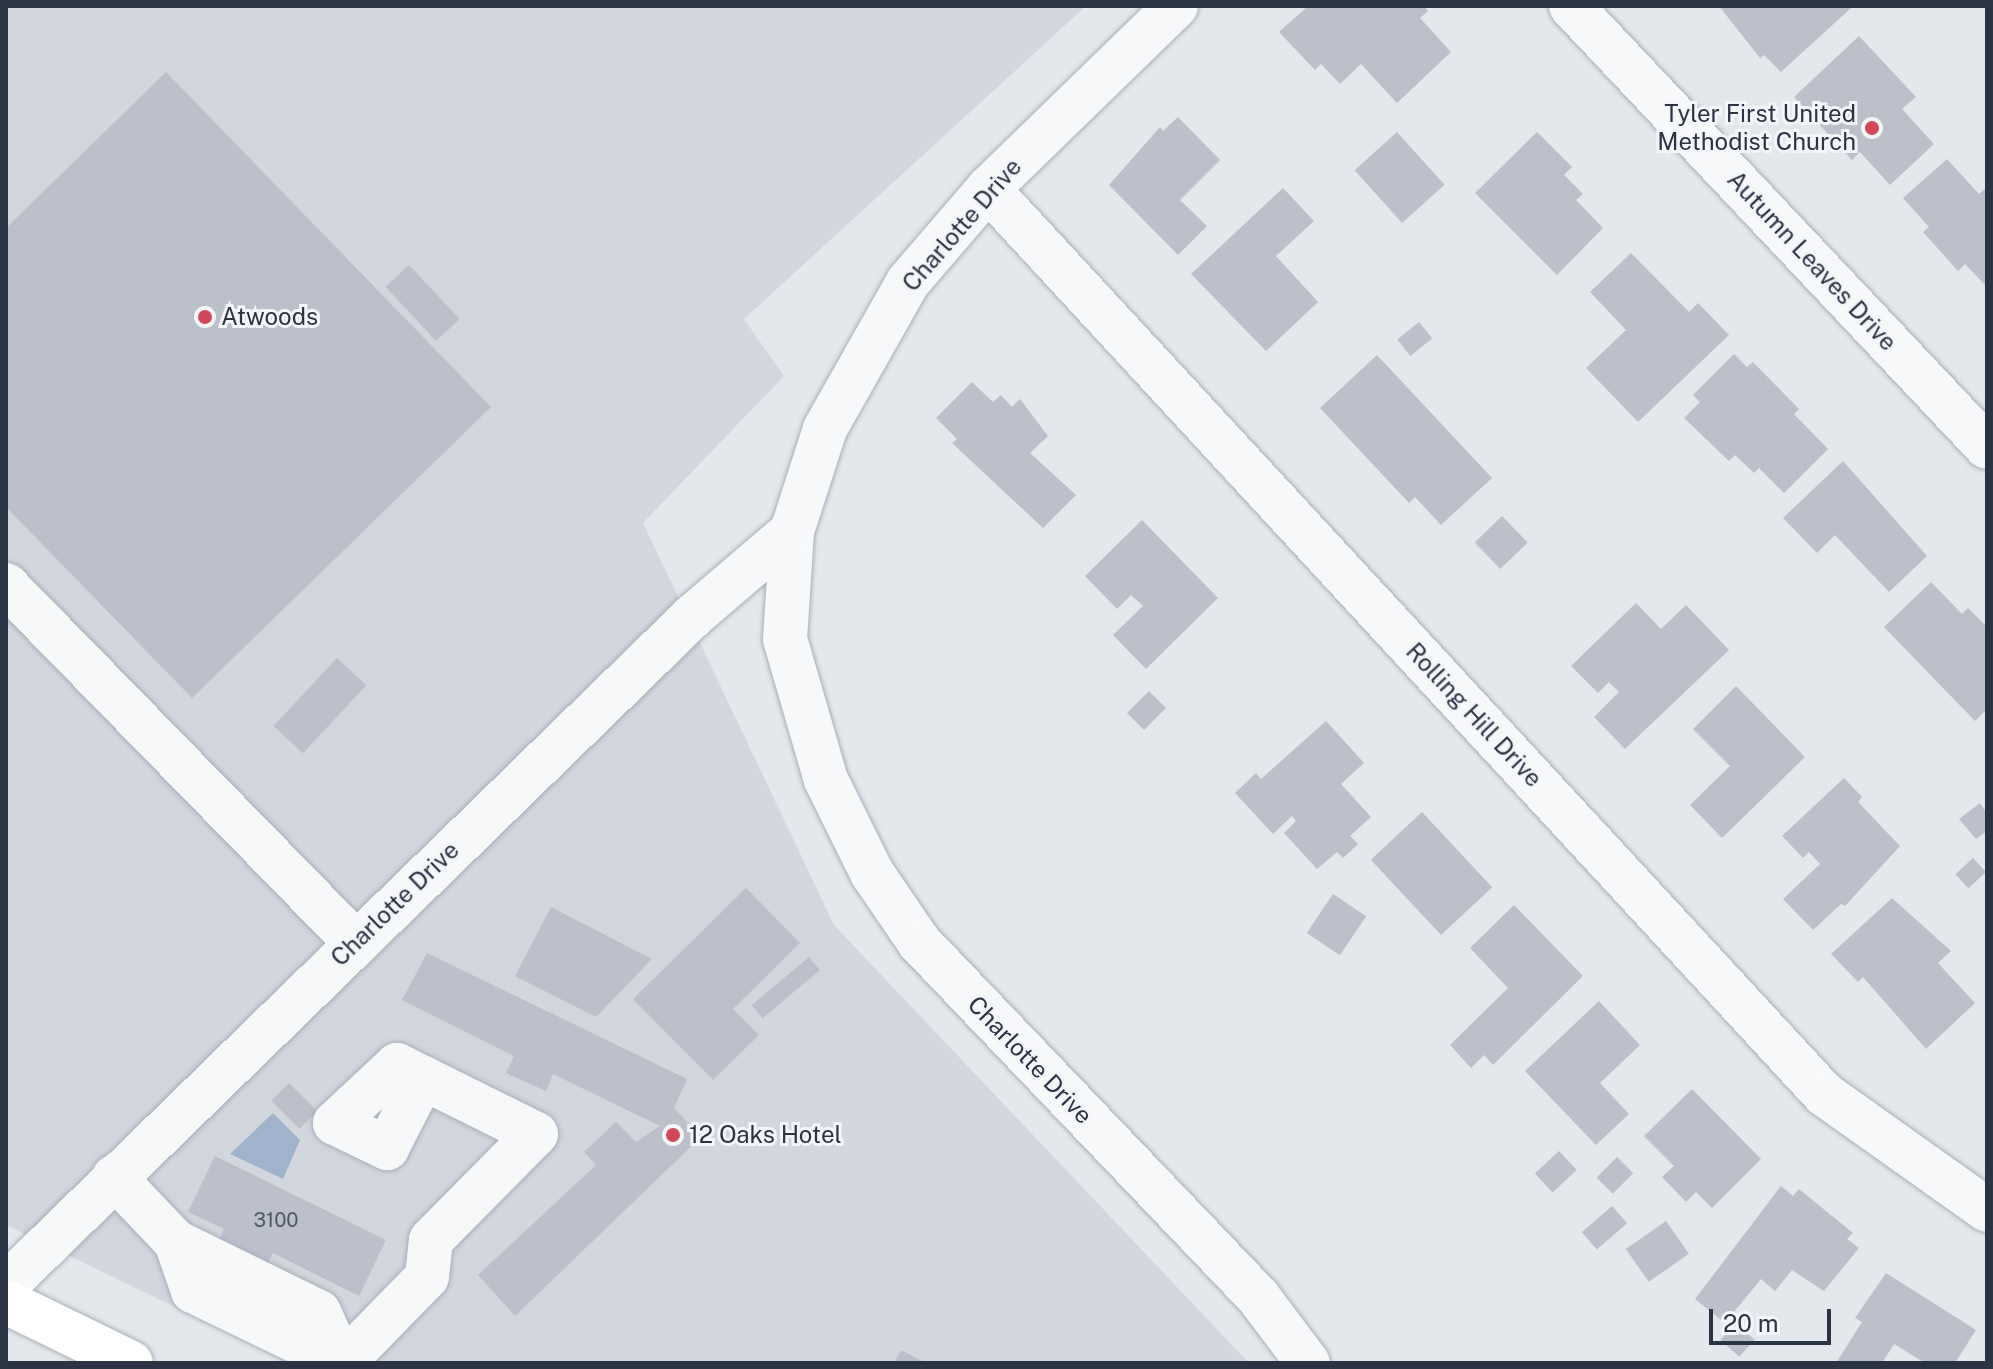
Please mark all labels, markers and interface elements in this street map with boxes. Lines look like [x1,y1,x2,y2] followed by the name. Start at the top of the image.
[1657,100,1856,156] place label: Tyler First United Methodist Church
[1863,119,1881,137] marker: Tyler First United Methodist Church
[896,153,1028,297] street label: Charlotte Drive
[1721,165,1903,357] street label: Autumn Leaves Drive
[221,303,318,331] place label: Atwoods
[196,308,214,326] marker: Atwoods
[1400,637,1548,793] street label: Rolling Hill Drive
[325,836,465,972] street label: Charlotte Drive
[962,990,1098,1130] street label: Charlotte Drive
[689,1121,842,1149] place label: 12 Oaks Hotel
[664,1126,682,1144] marker: 12 Oaks Hotel
[253,1208,299,1232] house number: 3100
[1713,1293,1835,1343] scale bar
[1723,1309,1779,1337] text: 20 m

